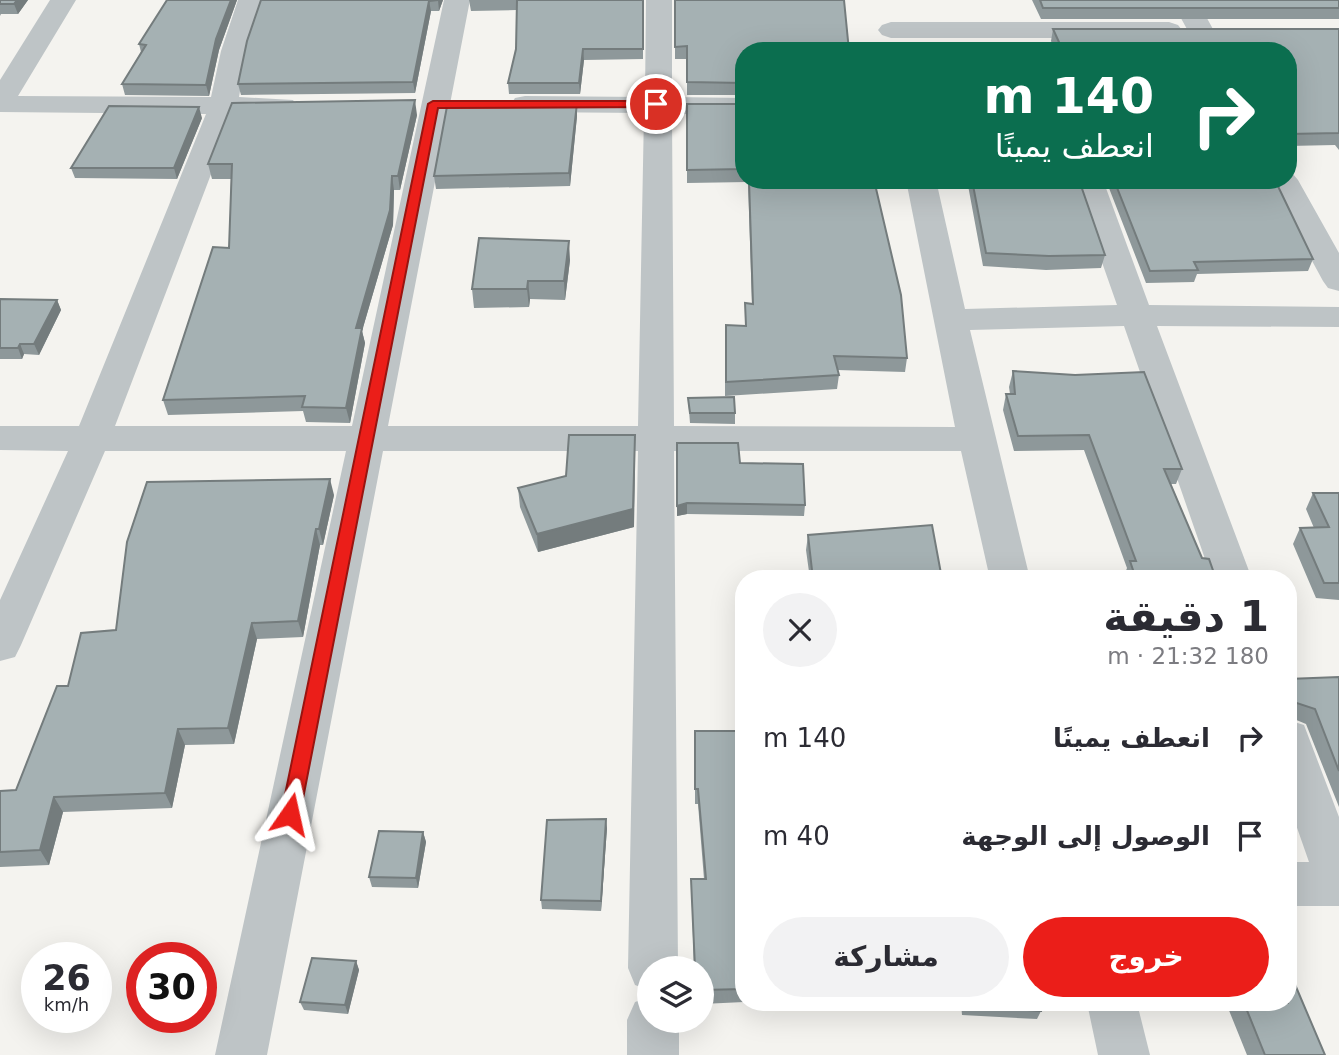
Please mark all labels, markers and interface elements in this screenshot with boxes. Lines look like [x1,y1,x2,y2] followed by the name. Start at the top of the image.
[984,68,1154,125] text: 140 m
[1178,70,1269,161] icon: right
[626,74,686,134] pin
[637,85,675,123] icon: arrive
[995,127,1154,165] text: انعطف يمينًا
[1103,592,1269,641] text: 1 دقيقة
[763,593,837,667] button: close
[1107,643,1269,669] text: 180 m · 21:32
[1231,719,1269,757] icon: right
[763,723,846,753] text: 140 m
[1053,723,1210,753] text: انعطف يمينًا
[253,777,327,851] position arrow
[1231,817,1269,855] icon: arrive
[763,821,830,851] text: 40 m
[961,821,1210,851] text: الوصول إلى الوجهة
[763,917,1009,997] button: مشاركة
[1023,917,1269,997] button: خروج
[126,942,217,1033] speed limit sign: 30
[637,956,714,1033] map controls
[637,956,714,1033] button: layers
[42,958,91,998] text: 26
[44,994,89,1015] text: km/h

